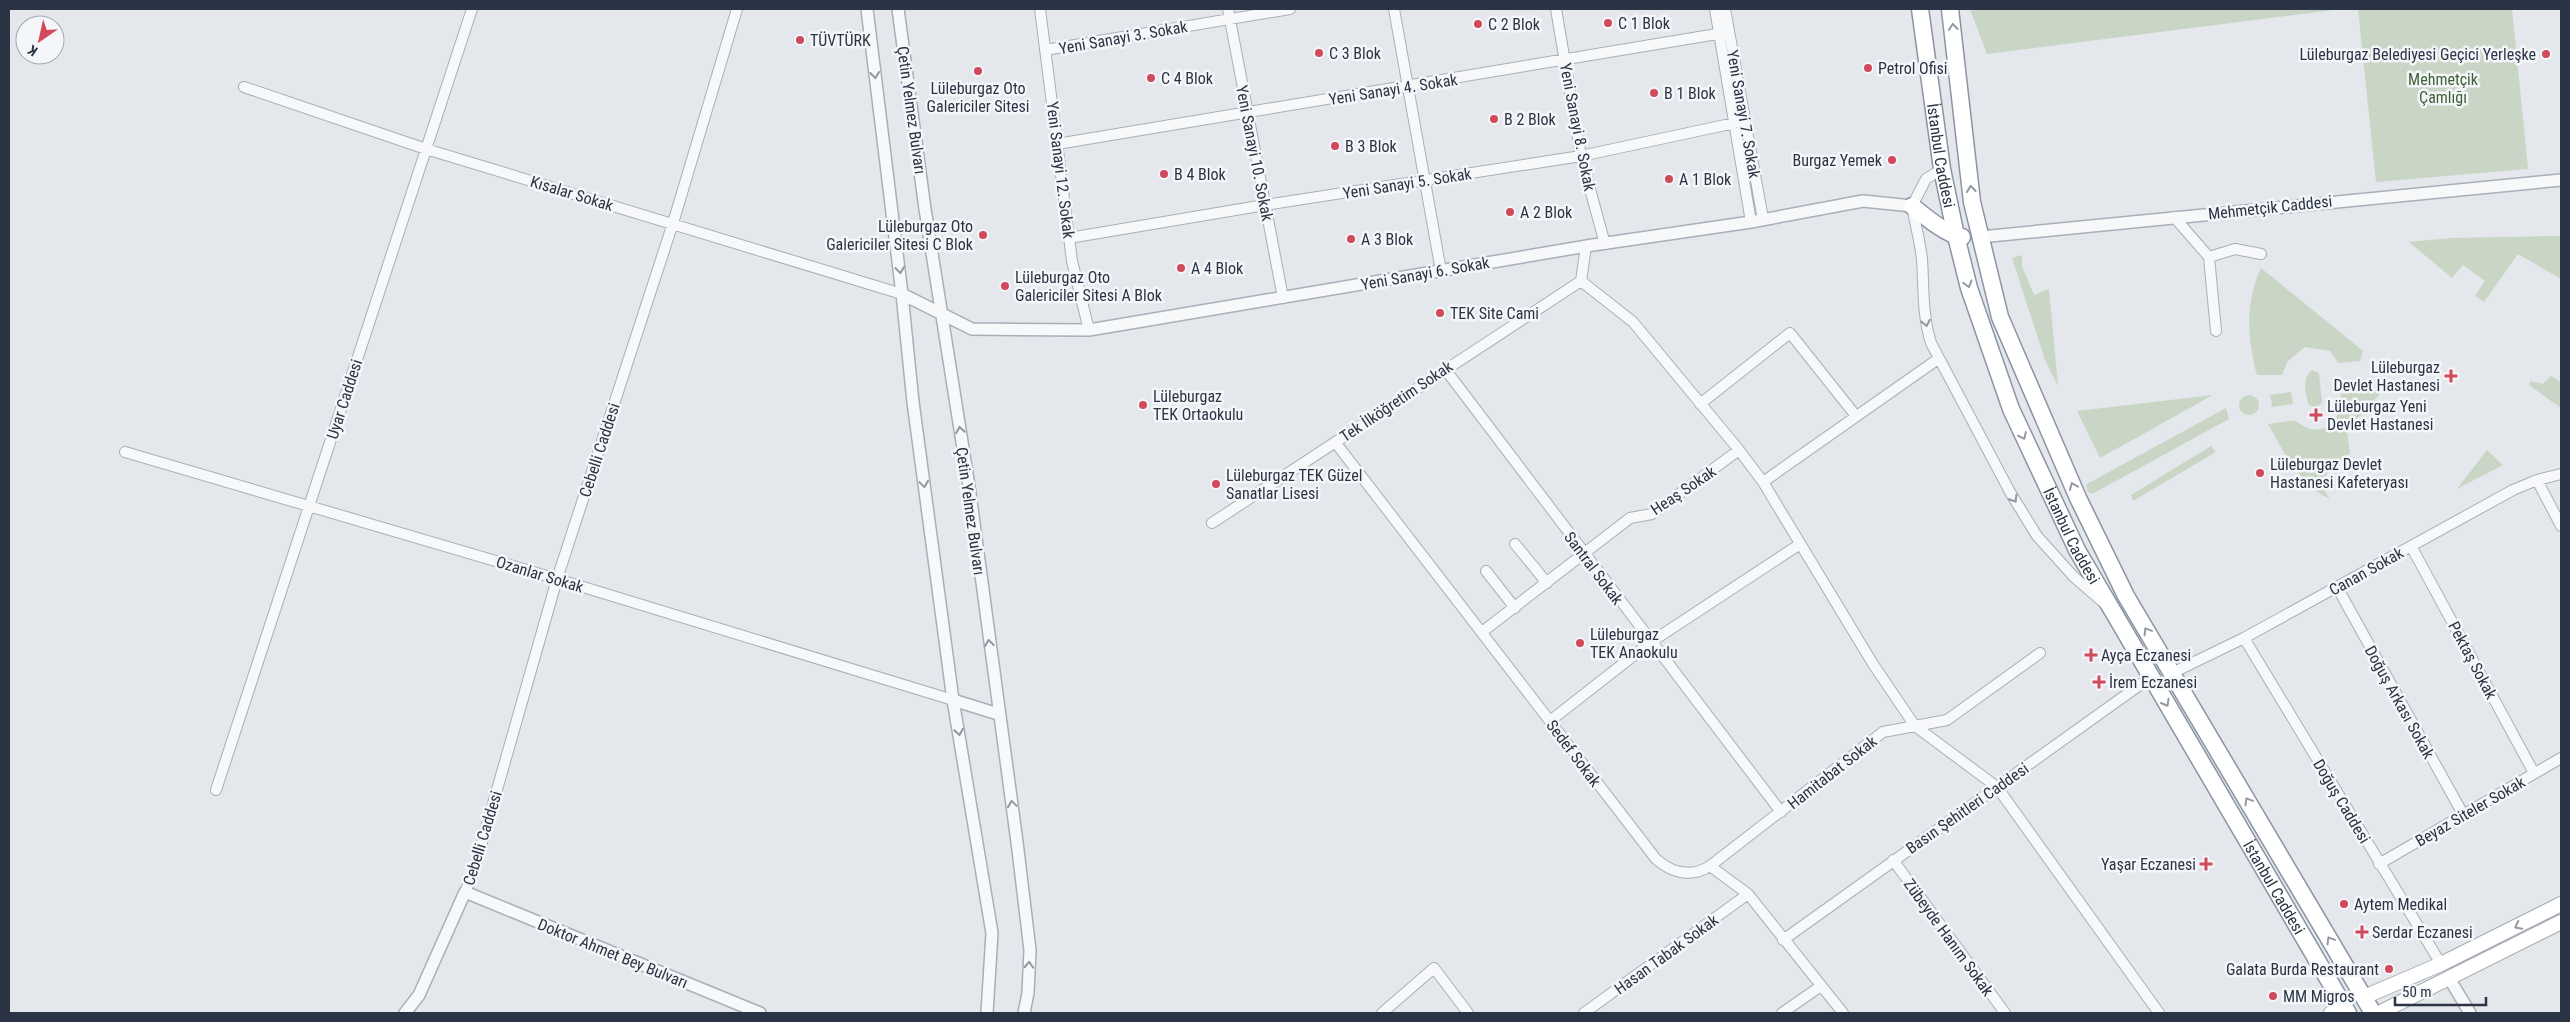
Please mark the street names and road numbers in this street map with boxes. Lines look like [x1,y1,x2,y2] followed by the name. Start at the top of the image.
[1057,17,1190,58] street label: Yeni Sanayi 3. Sokak
[893,45,930,175] street label: Çetin Yelmez Bulvarı
[1723,48,1764,181] street label: Yeni Sanayi 7. Sokak
[1556,61,1599,193] street label: Yeni Sanayi 8. Sokak
[1327,70,1460,109] street label: Yeni Sanayi 4. Sokak
[1232,84,1277,223] street label: Yeni Sanayi 10. Sokak
[1043,100,1078,240] street label: Yeni Sanayi 12. Sokak
[1923,102,1959,209] street label: İstanbul Caddesi
[1341,164,1474,203] street label: Yeni Sanayi 5. Sokak
[528,172,616,215] street label: Kısalar Sokak
[2207,192,2333,223] street label: Mehmetçik Caddesi
[1359,253,1492,294] street label: Yeni Sanayi 6. Sokak
[1336,356,1457,446] street label: Tek İlköğretim Sokak
[323,357,366,441] street label: Uyar Caddesi
[575,401,624,500] street label: Cebelli Caddesi
[952,446,989,576] street label: Çetin Yelmez Bulvarı
[1647,461,1720,519] street label: Heaş Sokak
[2039,485,2104,587] street label: İstanbul Caddesi
[1560,528,1628,609] street label: Santral Sokak
[2326,543,2407,600] street label: Canan Sokak
[494,552,587,597] street label: Ozanlar Sokak
[2444,618,2501,703] street label: Pektaş Sokak
[2361,643,2439,763] street label: Doğuş Arkası Sokak
[1542,716,1605,791] street label: Sedef Sokak
[1784,731,1881,813] street label: Hamitabat Sokak
[2309,756,2374,847] street label: Doğuş Caddesi
[1902,759,2032,858] street label: Basın Şehitleri Caddesi
[2412,772,2529,851] street label: Beyaz Siteler Sokak
[459,789,506,888] street label: Cebelli Caddesi
[2239,837,2309,938] street label: İstanbul Caddesi
[1900,875,1998,1000] street label: Zübeyde Hanım Sokak
[1611,910,1723,998] street label: Hasan Tabak Sokak
[535,915,691,992] street label: Doktor Ahmet Bey Bulvarı

